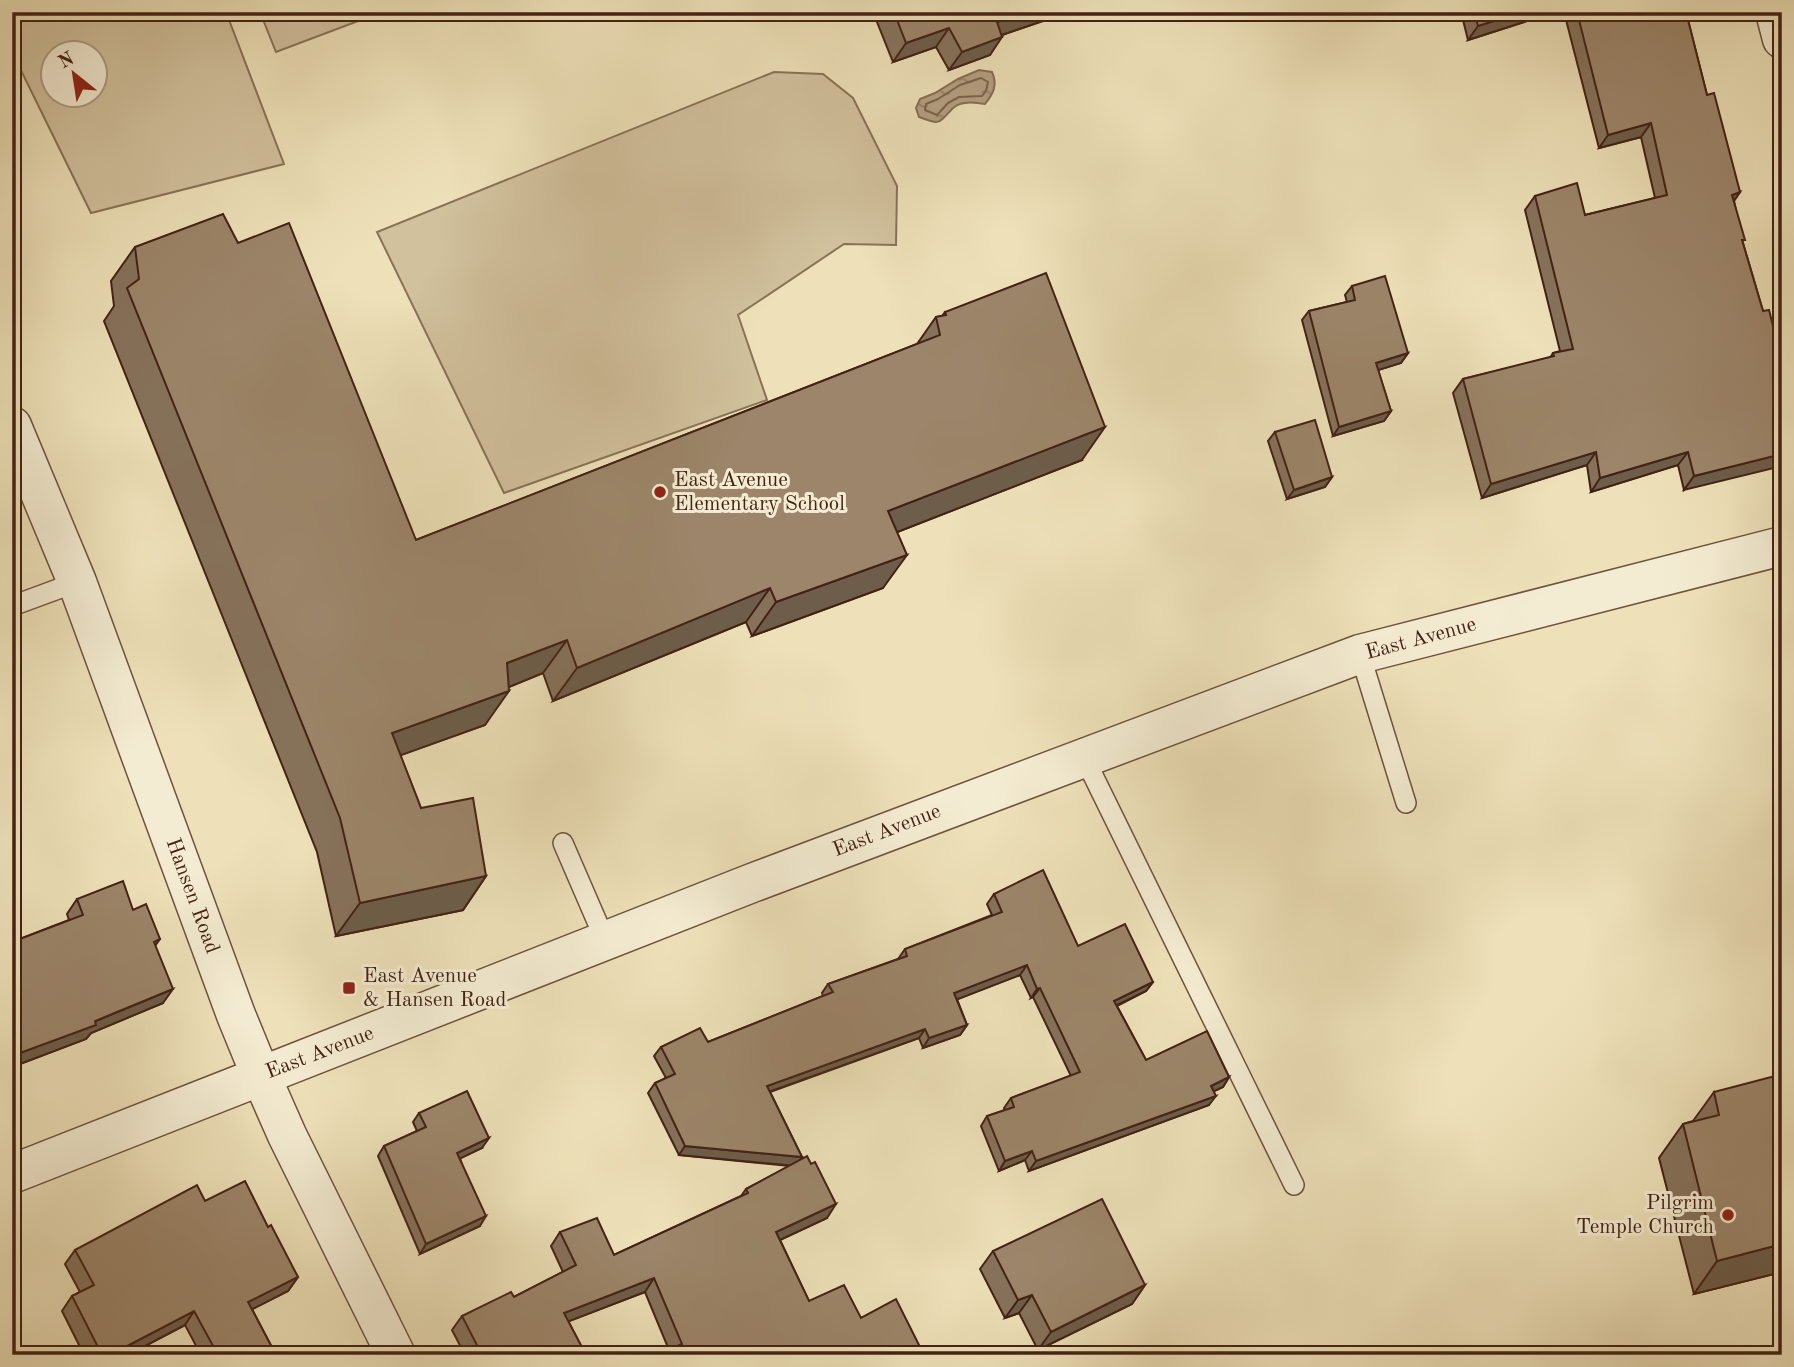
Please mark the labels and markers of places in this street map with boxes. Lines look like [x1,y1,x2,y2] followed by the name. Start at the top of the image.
[674,470,845,515] place label: East Avenue Elementary School
[652,484,668,500] marker: East Avenue Elementary School
[363,966,506,1011] place label: East Avenue & Hansen Road
[341,980,357,996] marker: East Avenue & Hansen Road
[1576,1193,1714,1238] place label: Pilgrim Temple Church
[1720,1207,1736,1223] marker: Pilgrim Temple Church

